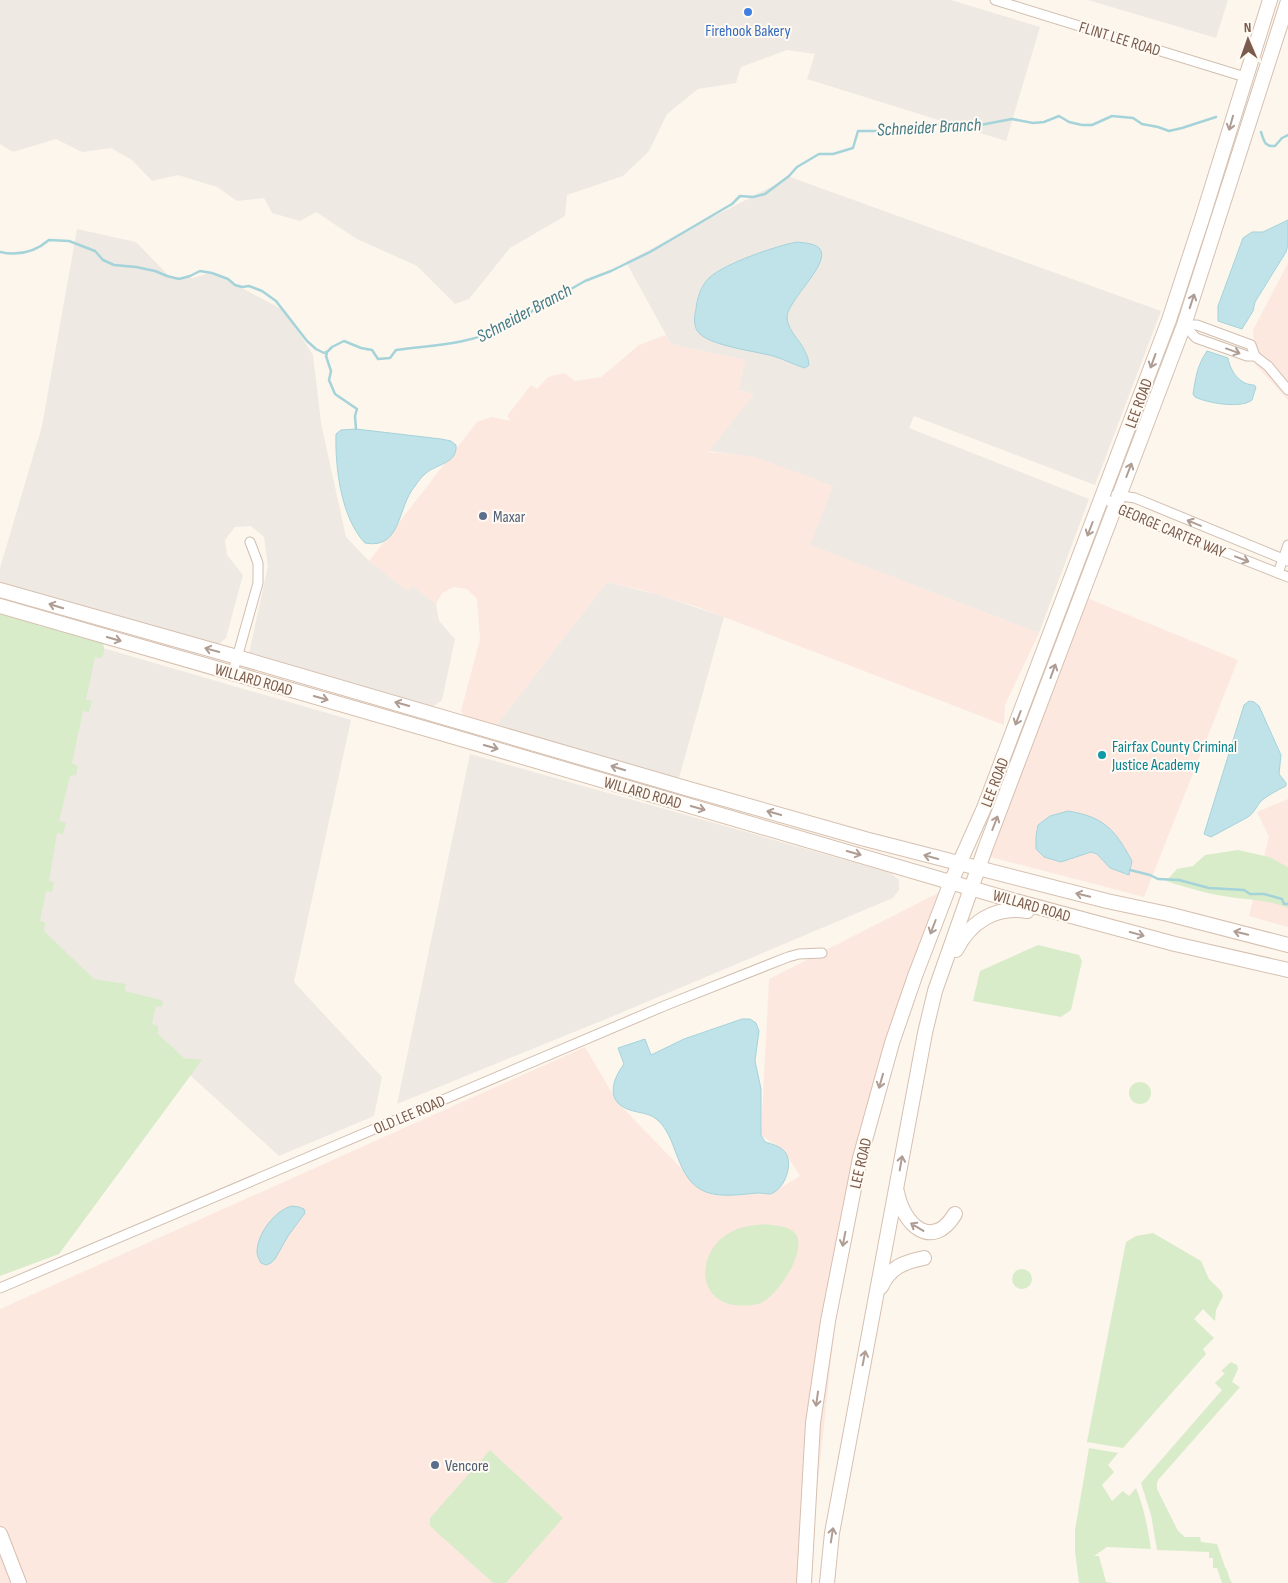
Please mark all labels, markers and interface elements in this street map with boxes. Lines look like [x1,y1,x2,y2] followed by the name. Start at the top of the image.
[742,6,754,18] marker: Firehook Bakery
[1223,15,1273,65] north arrow
[1077,18,1163,61] street label: FLINT LEE ROAD
[1244,19,1252,36] text: N
[705,22,791,41] place label: Firehook Bakery
[876,114,982,141] water label: Schneider Branch
[1226,115,1236,131] one-way arrow
[473,279,576,347] water label: Schneider Branch
[1188,294,1197,309] one-way arrow
[1225,347,1241,357] one-way arrow
[1148,353,1157,368] one-way arrow
[1122,376,1157,431] street label: LEE ROAD
[1125,463,1135,478] one-way arrow
[1115,500,1228,563] street label: GEORGE CARTER WAY
[493,508,526,527] place label: Maxar
[477,510,489,522] marker: Maxar
[1187,518,1202,527] one-way arrow
[1085,521,1094,537] one-way arrow
[1234,555,1249,564] one-way arrow
[48,601,64,611] one-way arrow
[106,634,122,644] one-way arrow
[205,645,221,654] one-way arrow
[212,660,295,701] street label: WILLARD ROAD
[1049,664,1058,679] one-way arrow
[312,693,328,703] one-way arrow
[394,699,410,709] one-way arrow
[1013,710,1022,725] one-way arrow
[1111,738,1237,775] place label: Fairfax County Criminal Justice Academy
[483,743,499,753] one-way arrow
[1096,749,1108,761] marker: Fairfax County Criminal Justice Academy
[977,755,1014,810] street label: LEE ROAD
[611,763,627,773] one-way arrow
[601,773,684,814] street label: WILLARD ROAD
[689,803,705,813] one-way arrow
[767,808,783,818] one-way arrow
[991,816,1001,831] one-way arrow
[845,848,861,858] one-way arrow
[924,851,940,861] one-way arrow
[990,886,1073,927] street label: WILLARD ROAD
[1075,890,1091,899] one-way arrow
[928,920,937,935] one-way arrow
[1233,928,1249,937] one-way arrow
[1129,930,1145,939] one-way arrow
[875,1073,885,1089] one-way arrow
[371,1092,448,1139] street label: OLD LEE ROAD
[846,1136,877,1191] street label: LEE ROAD
[896,1156,906,1172] one-way arrow
[910,1221,924,1232] one-way arrow
[839,1231,848,1247] one-way arrow
[860,1350,870,1366] one-way arrow
[812,1391,822,1407] one-way arrow
[445,1457,489,1476] place label: Vencore
[429,1459,441,1471] marker: Vencore
[827,1527,837,1543] one-way arrow

